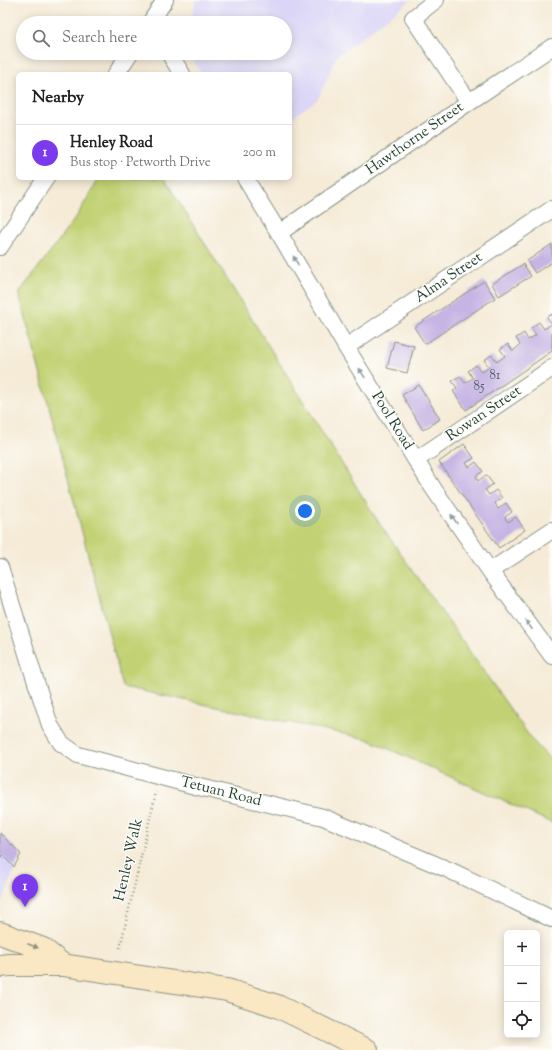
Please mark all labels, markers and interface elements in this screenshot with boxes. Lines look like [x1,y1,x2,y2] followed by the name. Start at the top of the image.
[16,16,292,60] search box
[30,27,52,49] icon: search
[62,28,137,49] text: Search here
[32,86,84,110] text: Nearby
[362,97,468,181] street label: Hawthorne Street
[70,133,153,154] text: Henley Road
[43,144,47,162] text: 1
[243,144,276,162] text: 200 m
[70,154,211,172] text: Bus stop · Petworth Drive
[411,248,487,308] street label: Alma Street
[292,255,299,267] one-way arrow
[359,367,366,379] one-way arrow
[490,367,501,385] house number: 81
[474,378,485,396] house number: 85
[442,381,526,447] street label: Rowan Street
[366,388,418,455] street label: Pool Road
[295,501,315,521] your location
[450,514,458,524] one-way arrow
[525,619,533,630] one-way arrow
[178,772,264,812] street label: Tetuan Road
[109,817,149,903] street label: Henley Walk
[12,874,38,907] pin: 1
[504,930,540,1038] map controls
[504,930,540,966] button: +
[28,943,40,949] one-way arrow
[504,966,540,1002] button: −
[504,1002,540,1038] button: locate

